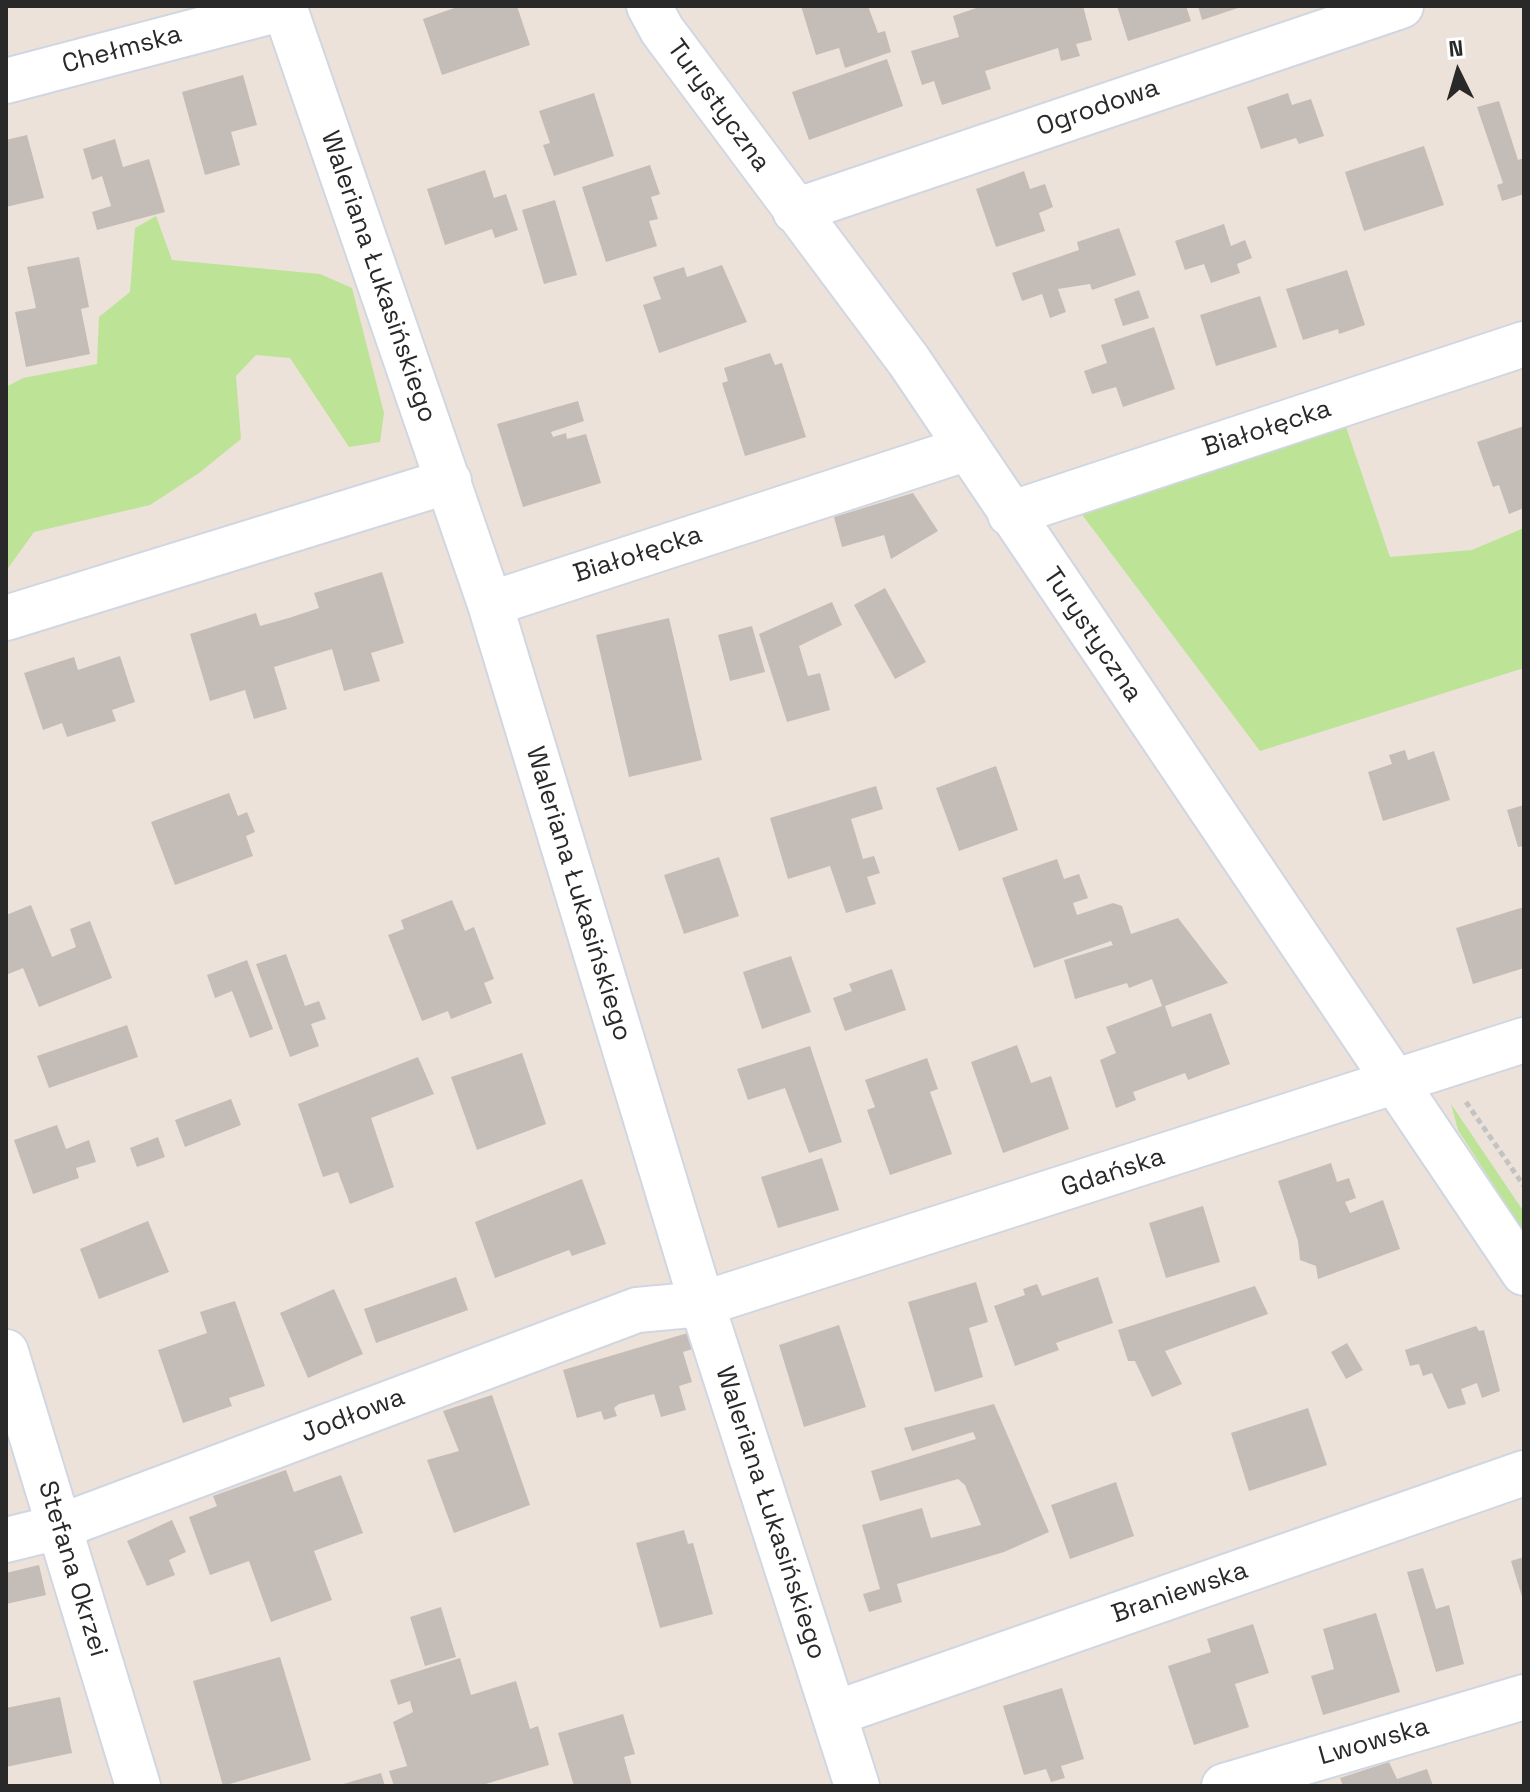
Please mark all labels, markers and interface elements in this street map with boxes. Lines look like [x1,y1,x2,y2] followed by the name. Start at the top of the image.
[59,19,185,81] street label: Chełmska
[1418,32,1498,112] north arrow
[660,34,776,178] street label: Turystyczna
[1447,34,1464,63] text: N
[1033,72,1163,144] street label: Ogrodowa
[313,127,443,427] street label: Waleriana Łukasińskiego
[1199,394,1335,464] street label: Białołęcka
[570,520,706,590] street label: Białołęcka
[1036,562,1148,708] street label: Turystyczna
[518,743,638,1045] street label: Waleriana Łukasińskiego
[1057,1142,1169,1204] street label: Gdańska
[708,1363,832,1663] street label: Waleriana Łukasińskiego
[297,1382,409,1450] street label: Jodłowa
[30,1477,114,1661] street label: Stefana Okrzei
[1108,1555,1252,1631] street label: Braniewska
[1315,1711,1433,1773] street label: Lwowska

